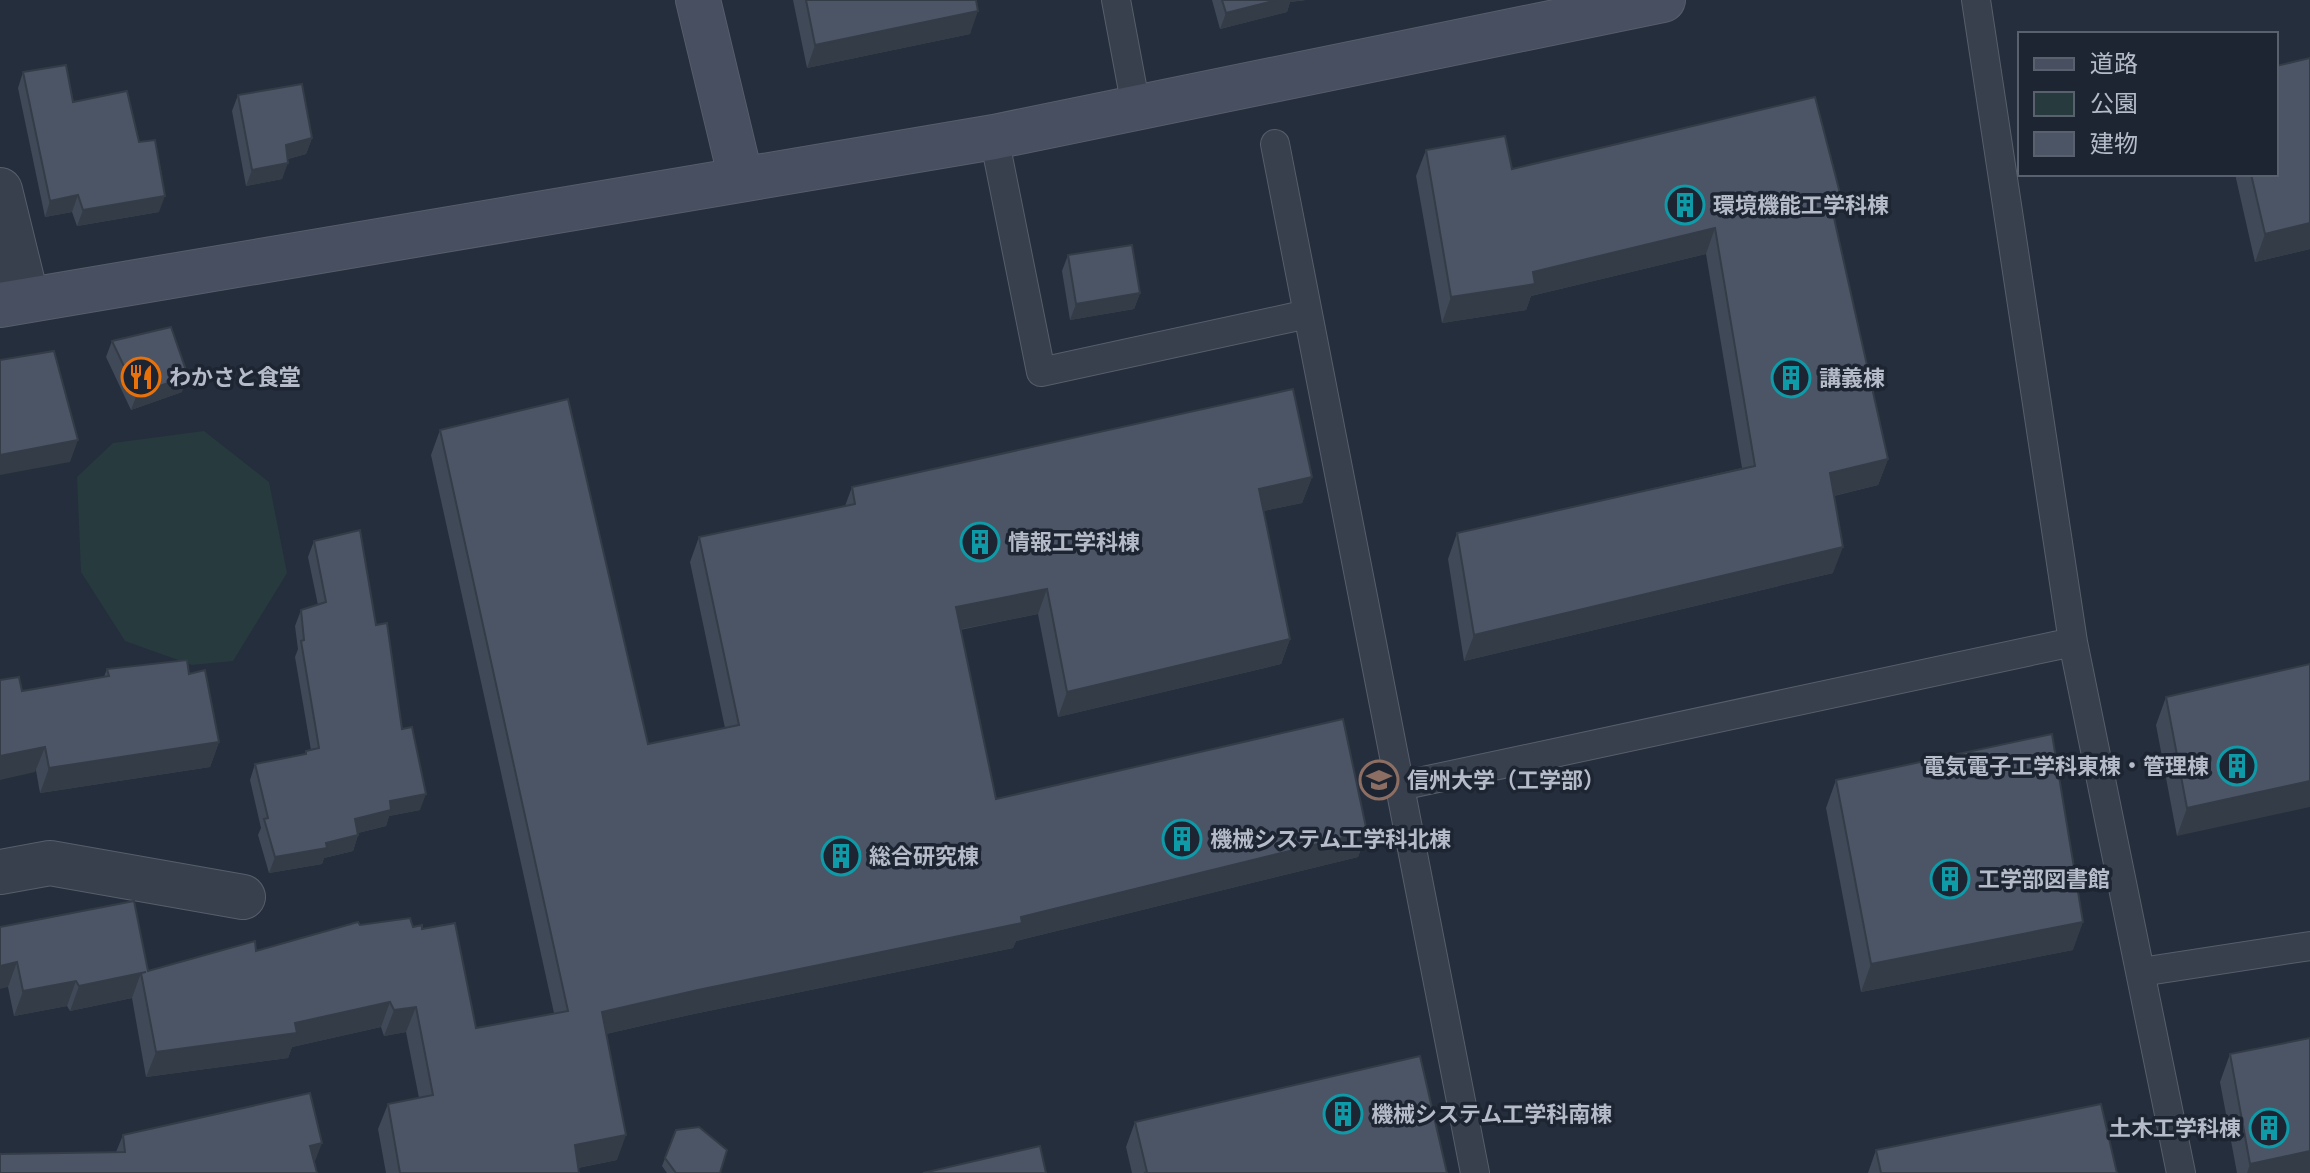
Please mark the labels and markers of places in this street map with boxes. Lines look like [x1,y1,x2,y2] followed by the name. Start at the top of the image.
[1664,184,1706,226] building icon: 環境機能工学科棟
[1713,191,1889,219] place label: 環境機能工学科棟
[120,356,162,398] restaurant icon: わかさと食堂
[1770,357,1812,399] building icon: 講義棟
[169,363,301,391] place label: わかさと食堂
[1819,364,1885,392] place label: 講義棟
[959,521,1001,563] building icon: 情報工学科棟
[1008,528,1140,556] place label: 情報工学科棟
[2216,745,2258,787] building icon: 電気電子工学科東棟・管理棟
[1923,752,2209,780] place label: 電気電子工学科東棟・管理棟
[1358,759,1400,801] school or university icon: 信州大学（工学部）
[1407,766,1605,794] place label: 信州大学（工学部）
[1161,818,1203,860] building icon: 機械システム工学科北棟
[1210,825,1451,853] place label: 機械システム工学科北棟
[820,835,862,877] building icon: 総合研究棟
[869,842,979,870] place label: 総合研究棟
[1929,858,1971,900] building icon: 工学部図書館
[1978,865,2110,893] place label: 工学部図書館
[1322,1093,1364,1135] building icon: 機械システム工学科南棟
[1371,1100,1612,1128] place label: 機械システム工学科南棟
[2248,1107,2290,1149] building icon: 土木工学科棟
[2109,1114,2241,1142] place label: 土木工学科棟

